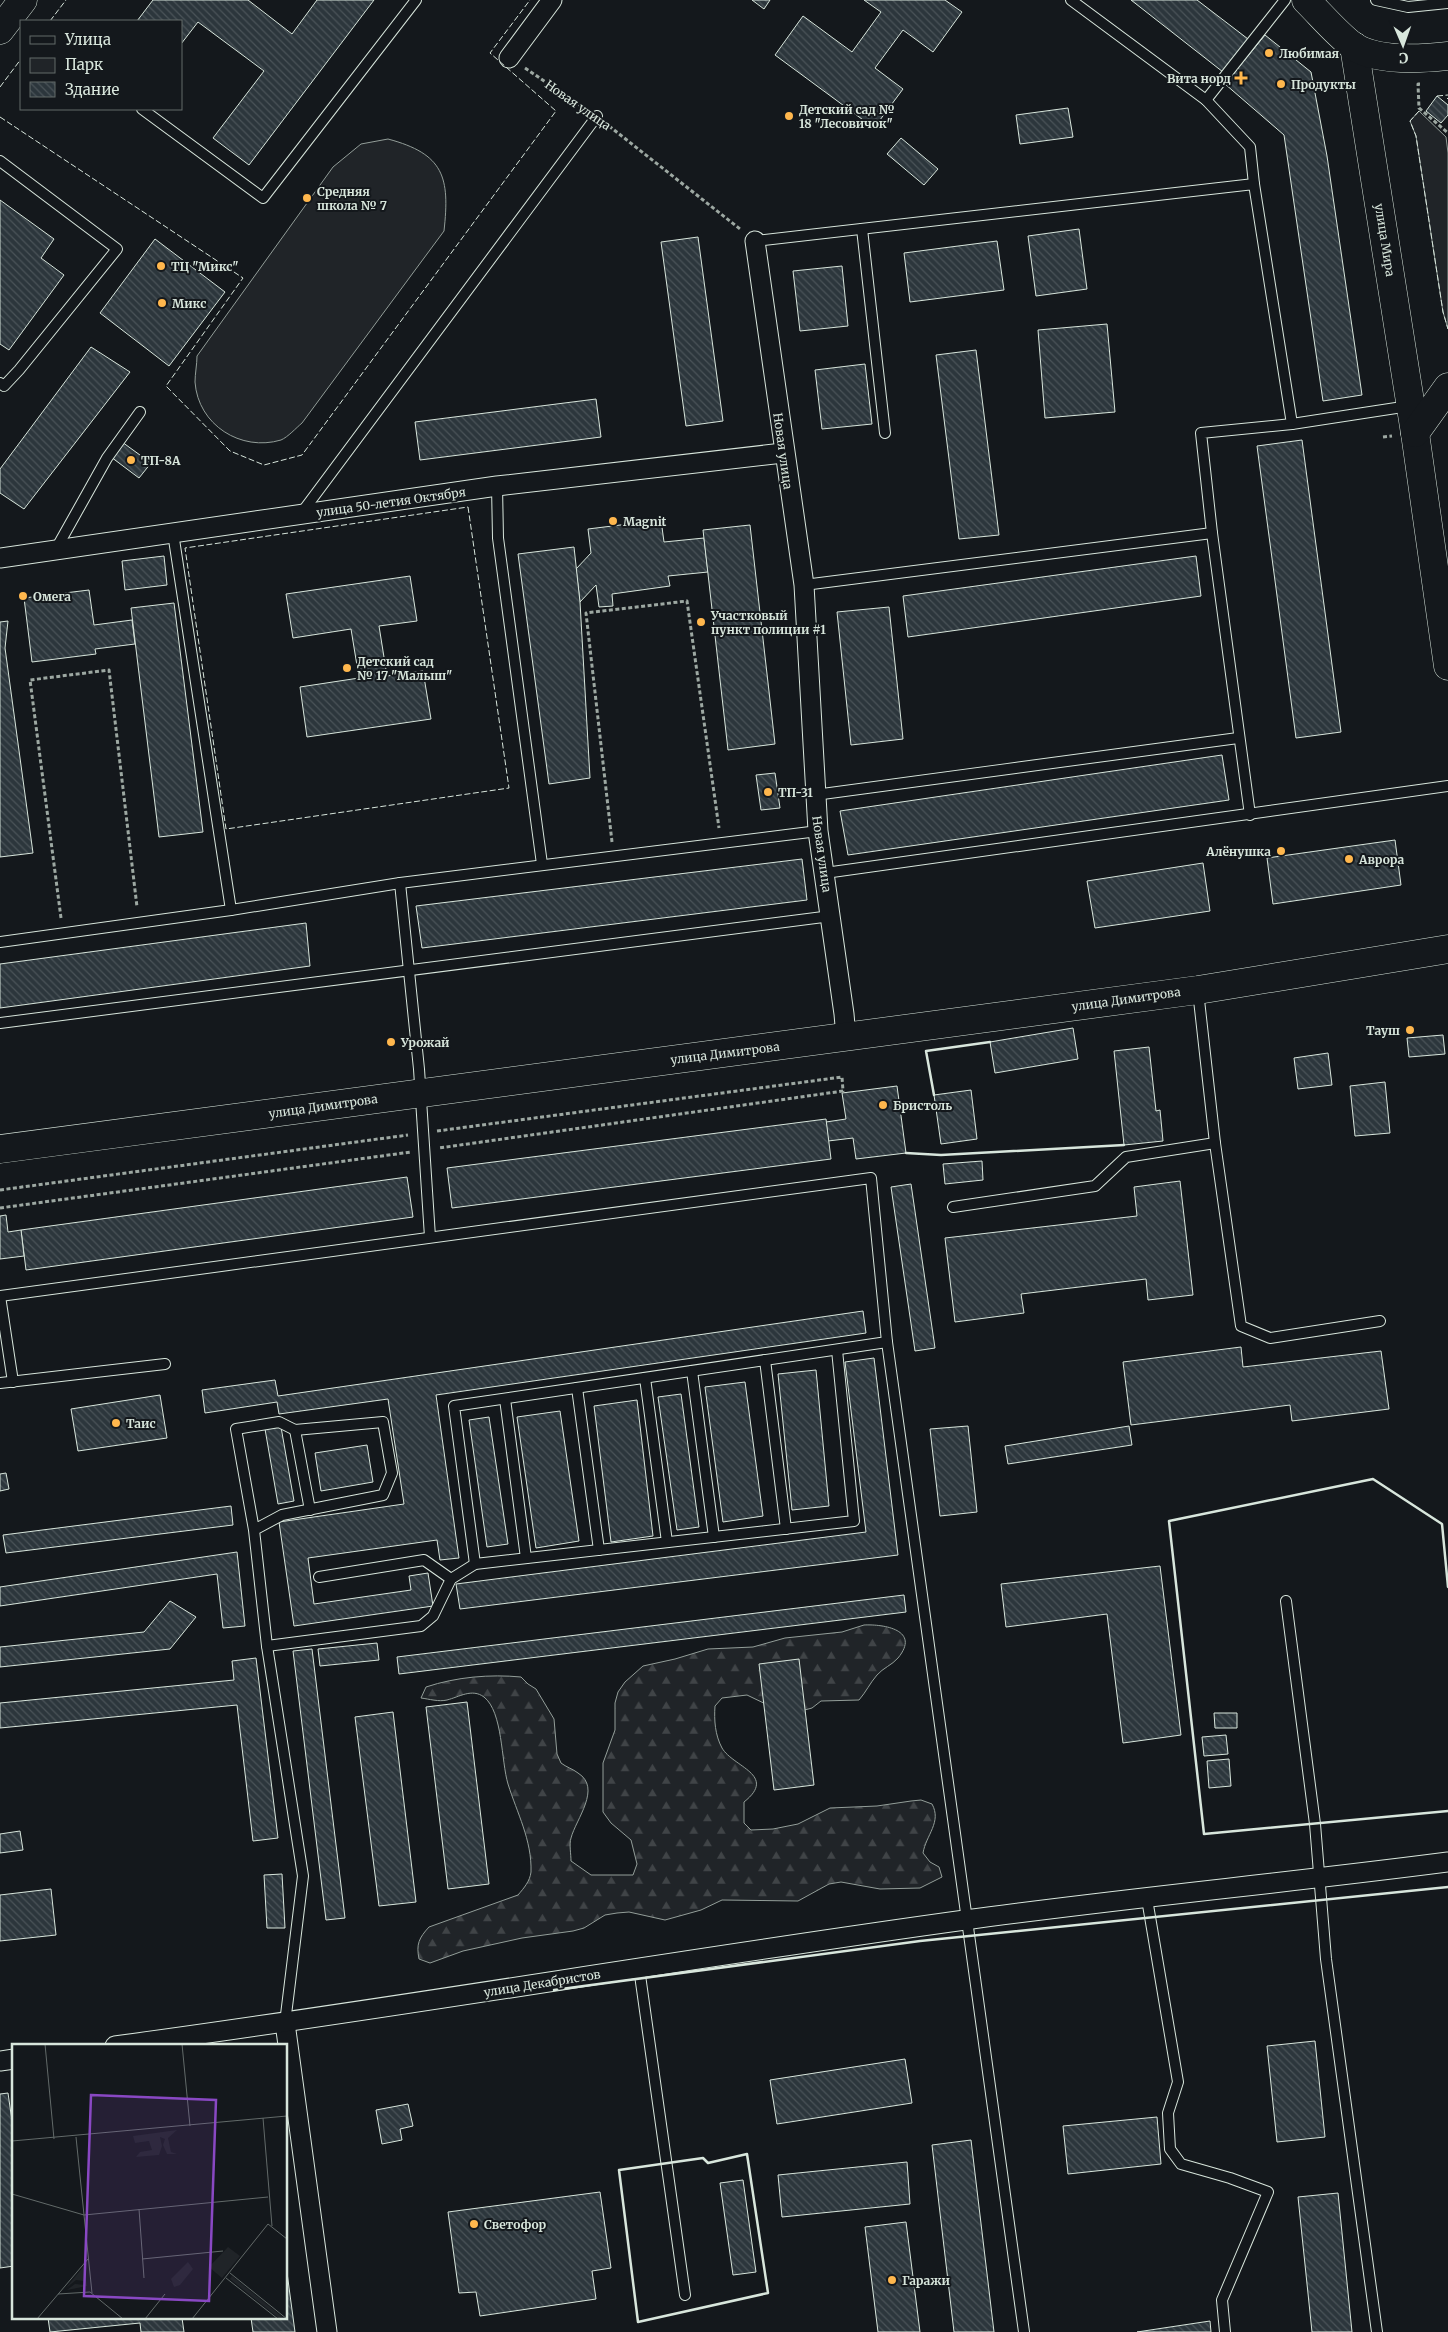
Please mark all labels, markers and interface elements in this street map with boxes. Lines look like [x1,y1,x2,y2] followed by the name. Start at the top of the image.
[20,20,182,110] legend
[1378,20,1428,70] north arrow
[64,30,111,49] text: Улица
[1279,46,1339,61] place label: Любимая
[1263,47,1275,59] marker: Любимая
[1398,49,1408,67] text: С
[65,55,104,74] text: Парк
[1167,71,1231,86] place label: Вита норд
[1235,72,1247,84] marker: Вита норд
[542,77,614,134] street label: Новая улица
[1291,77,1356,92] place label: Продукты
[1275,78,1287,90] marker: Продукты
[65,80,119,99] text: Здание
[799,102,895,131] place label: Детский сад № 18 "Лесовичок"
[783,110,795,122] marker: Детский сад № 18 "Лесовичок"
[317,184,387,213] place label: Средняя школа № 7
[301,192,313,204] marker: Средняя школа № 7
[1372,202,1398,278] street label: улица Мира
[171,259,239,274] place label: ТЦ "Микс"
[155,260,167,272] marker: ТЦ "Микс"
[172,296,206,311] place label: Микс
[156,297,168,309] marker: Микс
[770,412,796,491] street label: Новая улица
[141,453,181,468] place label: ТП-8А
[125,454,137,466] marker: ТП-8А
[315,484,467,520] street label: улица 50-летия Октября
[623,514,667,529] place label: Magnit
[607,515,619,527] marker: Magnit
[33,589,71,604] place label: Омега
[17,590,29,602] marker: Омега
[710,608,826,637] place label: Участковый пункт полиции #1
[695,616,707,628] marker: Участковый пункт полиции #1
[357,654,452,683] place label: Детский сад № 17 "Малыш"
[341,662,353,674] marker: Детский сад № 17 "Малыш"
[778,785,813,800] place label: ТП-31
[762,786,774,798] marker: ТП-31
[809,815,835,894] street label: Новая улица
[1205,844,1271,859] place label: Алёнушка
[1275,845,1287,857] marker: Алёнушка
[1358,852,1404,867] place label: Аврора
[1343,853,1355,865] marker: Аврора
[1071,984,1182,1014] street label: улица Димитрова
[1366,1023,1400,1038] place label: Тауш
[1404,1024,1416,1036] marker: Тауш
[400,1035,450,1050] place label: Урожай
[385,1036,397,1048] marker: Урожай
[670,1039,781,1067] street label: улица Димитрова
[268,1091,379,1121] street label: улица Димитрова
[893,1098,952,1113] place label: Бристоль
[877,1099,889,1111] marker: Бристоль
[126,1416,156,1431] place label: Таис
[110,1417,122,1429] marker: Таис
[483,1966,601,2000] street label: улица Декабристов
[12,2044,288,2320] inset map
[484,2217,547,2232] place label: Светофор
[468,2218,480,2230] marker: Светофор
[902,2273,951,2288] place label: Гаражи
[886,2274,898,2286] marker: Гаражи

